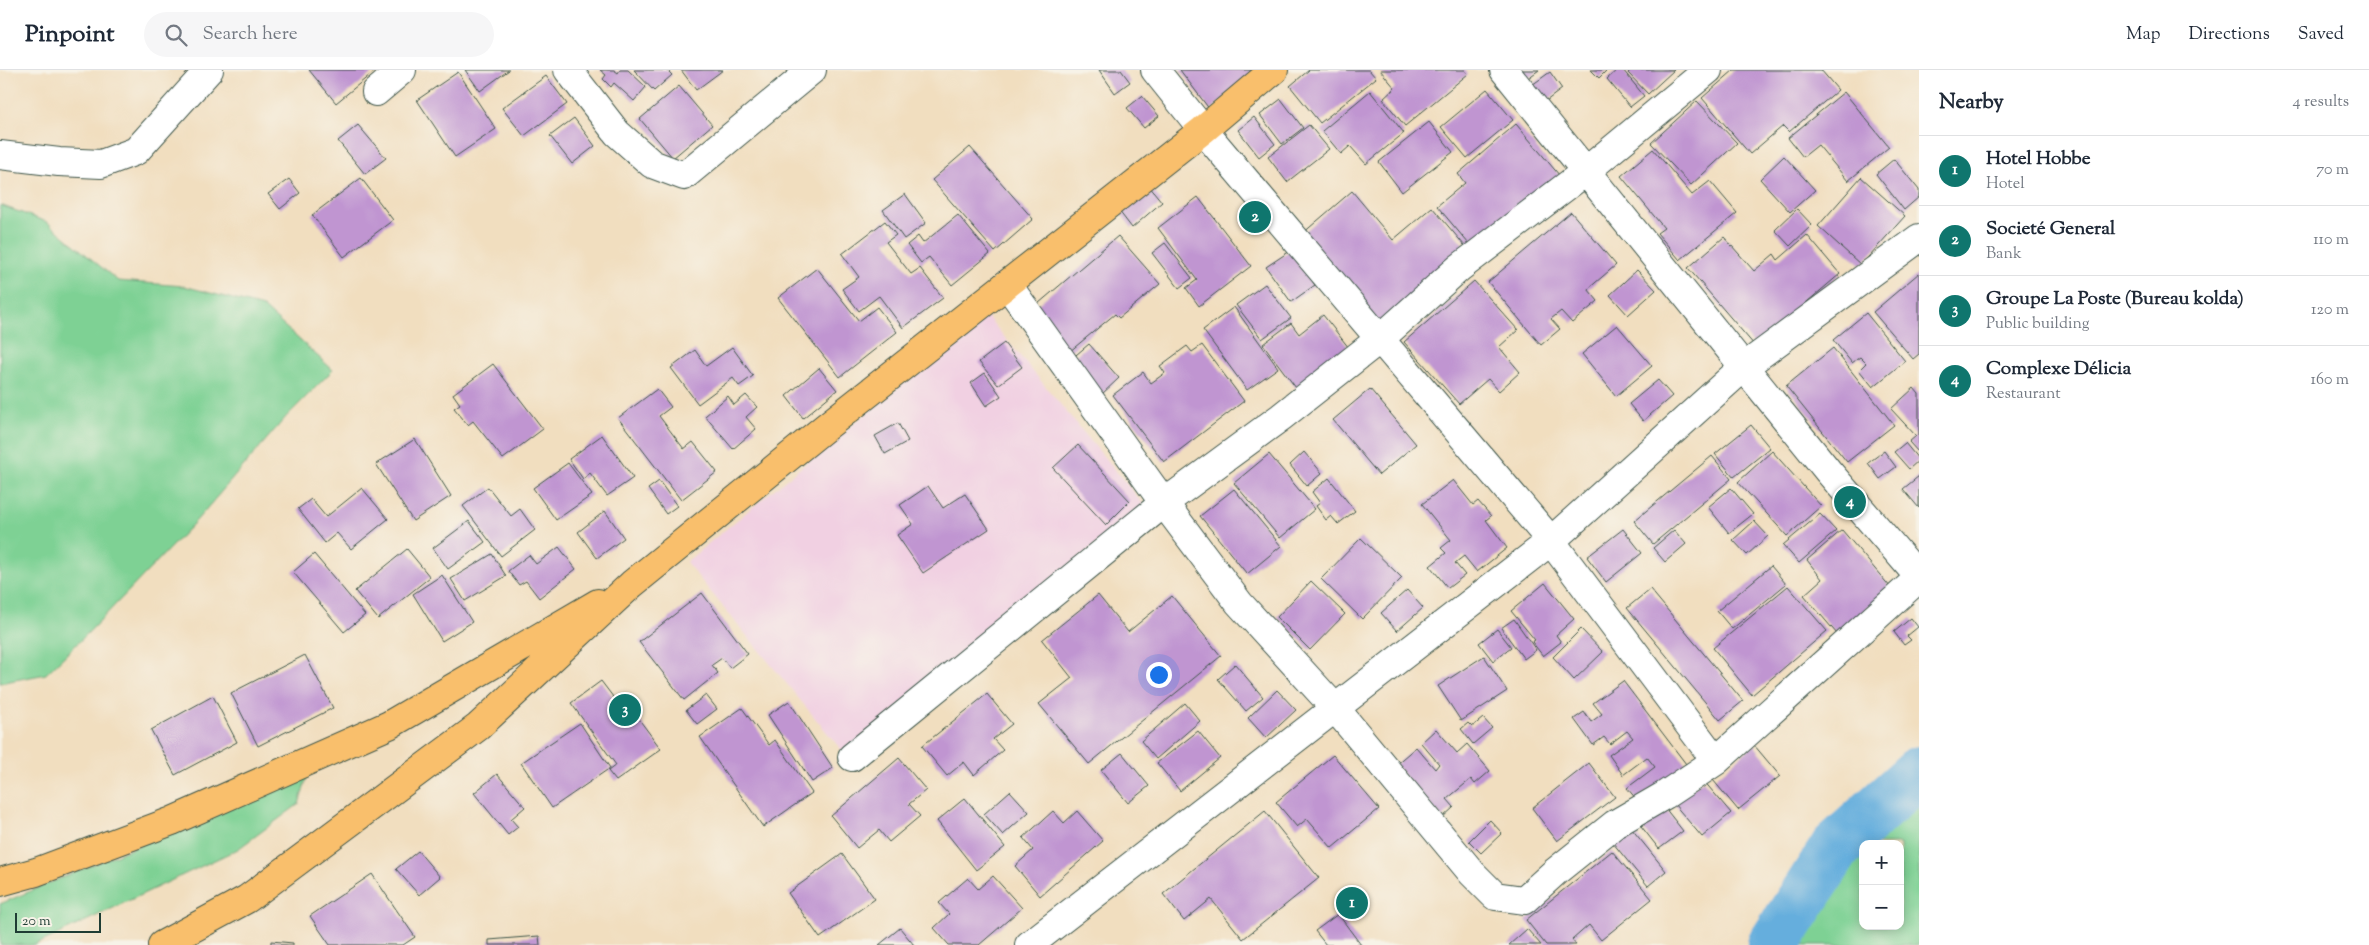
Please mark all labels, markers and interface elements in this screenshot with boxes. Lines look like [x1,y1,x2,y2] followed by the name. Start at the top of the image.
[144,12,494,57] search box
[25,18,114,52] text: Pinpoint
[162,21,190,49] icon: search
[202,21,298,48] text: Search here
[2126,22,2161,48] text: Map
[2189,22,2270,48] text: Directions
[2298,22,2344,48] text: Saved
[1939,88,2004,118] text: Nearby
[2293,91,2349,114] text: 4 results
[1986,146,2091,173] text: Hotel Hobbe
[1952,159,1958,182] text: 1
[2316,159,2349,182] text: 70 m
[1986,173,2025,196] text: Hotel
[1239,198,1271,236] pin: 2
[1986,216,2115,243] text: Societé General
[1951,229,1959,252] text: 2
[2313,229,2349,252] text: 110 m
[1986,243,2022,266] text: Bank
[1986,286,2244,313] text: Groupe La Poste (Bureau kolda)
[1952,299,1958,322] text: 3
[2311,299,2349,322] text: 120 m
[1986,313,2090,336] text: Public building
[1986,356,2131,383] text: Complexe Délicia
[1951,369,1959,392] text: 4
[2311,369,2349,392] text: 160 m
[1986,383,2061,406] text: Restaurant
[1834,483,1866,521] pin: 4
[1146,662,1172,688] your location
[609,691,641,729] pin: 3
[1859,840,1904,930] map controls
[1859,840,1904,885] button: +
[1336,884,1368,922] pin: 1
[1859,885,1904,930] button: −
[15,910,101,933] scale bar
[22,912,51,932] text: 20 m

